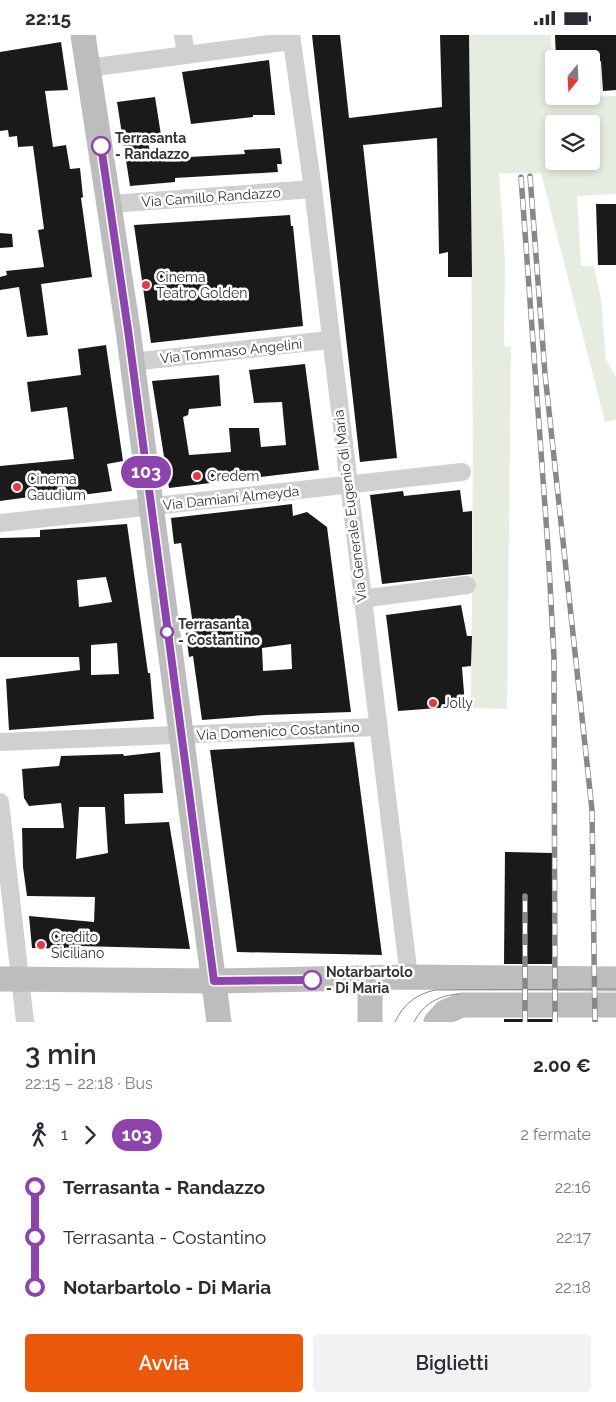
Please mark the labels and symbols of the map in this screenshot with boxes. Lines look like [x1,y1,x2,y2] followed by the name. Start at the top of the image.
[545,50,600,105] north arrow
[115,130,190,162] place label: Terrasanta - Randazzo
[91,136,111,156] marker: Terrasanta - Randazzo
[141,184,281,210] street label: Via Camillo Randazzo
[156,269,247,301] place label: Cinema Teatro Golden
[140,279,152,291] marker: Cinema Teatro Golden
[159,336,303,366] street label: Via Tommaso Angelini
[330,409,370,603] street label: Via Generale Eugenio di Maria
[117,456,175,488] line badge: 103
[207,468,259,484] place label: Credem
[191,470,203,482] marker: Credem
[27,471,86,503] place label: Cinema Gaudium
[11,481,23,493] marker: Cinema Gaudium
[162,483,300,513] street label: Via Damiani Almeyda
[178,616,260,648] place label: Terrasanta - Costantino
[160,625,174,639] marker: Terrasanta - Costantino
[443,695,473,711] place label: Jolly
[427,697,439,709] marker: Jolly
[196,719,360,743] street label: Via Domenico Costantino
[51,929,104,961] place label: Credito Siciliano
[35,939,47,951] marker: Credito Siciliano
[326,964,413,996] place label: Notarbartolo - Di Maria
[302,970,322,990] marker: Notarbartolo - Di Maria

